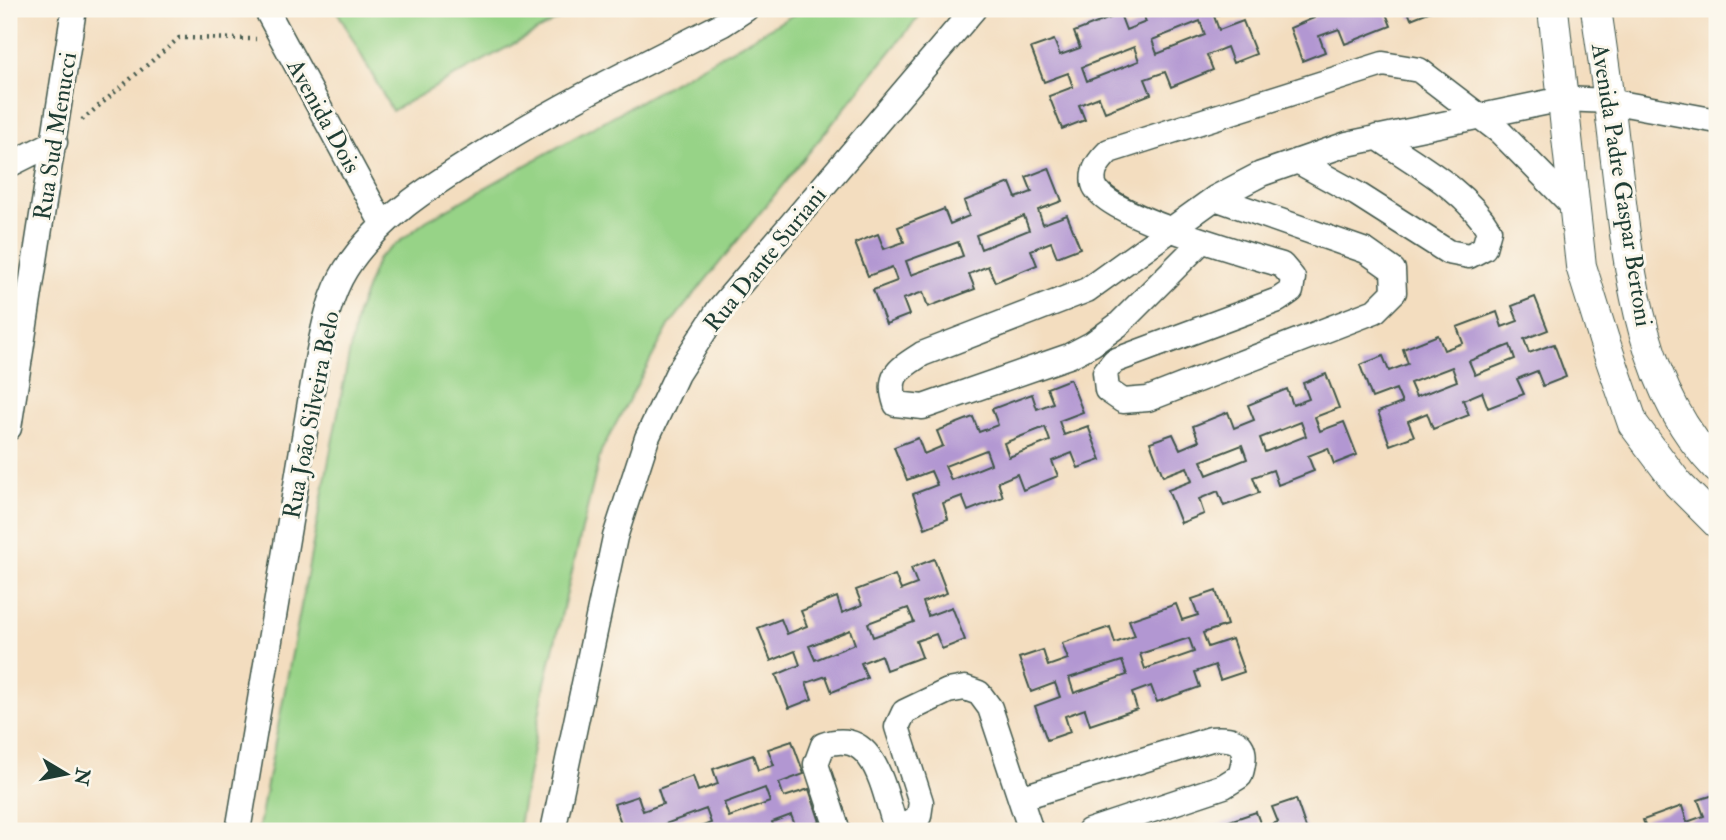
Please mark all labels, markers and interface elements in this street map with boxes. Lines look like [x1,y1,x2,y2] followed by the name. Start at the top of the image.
[1584,40,1659,329] street label: Avenida Padre Gaspar Bertoni
[27,50,84,222] street label: Rua Sud Menucci
[279,53,368,179] street label: Avenida Dois
[697,180,834,338] street label: Rua Dante Suriani
[276,309,347,522] street label: Rua João Silveira Belo
[32,738,102,808] north arrow
[68,765,95,788] text: N

